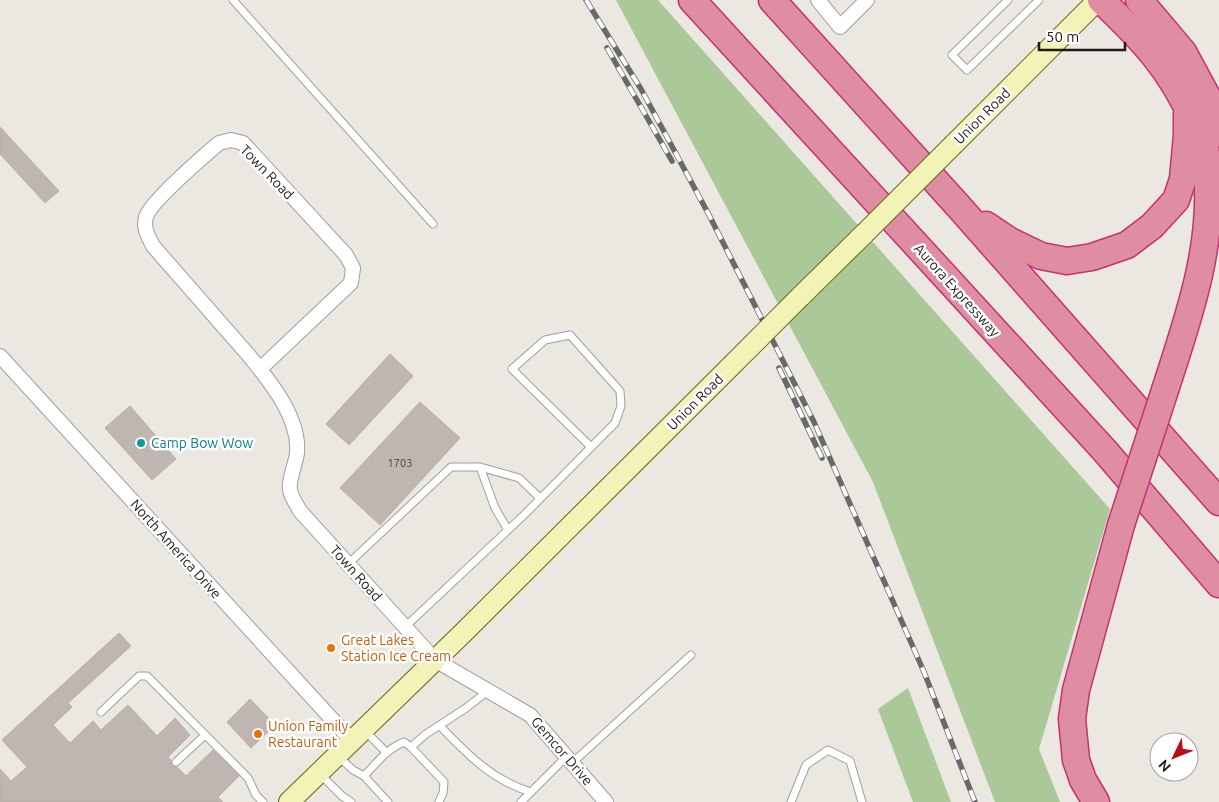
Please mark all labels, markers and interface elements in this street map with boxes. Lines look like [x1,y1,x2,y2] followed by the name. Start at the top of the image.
[1039,20,1125,52] scale bar
[1046,28,1079,45] text: 50 m
[951,85,1013,147] street label: Union Road
[237,141,297,203] street label: Town Road
[911,240,1003,340] street label: Aurora Expressway
[664,371,726,433] street label: Union Road
[151,435,253,451] place label: Camp Bow Wow
[135,437,147,449] marker: Camp Bow Wow
[388,457,412,469] house number: 1703
[127,496,225,602] street label: North America Drive
[327,542,385,604] street label: Town Road
[341,632,451,664] place label: Great Lakes Station Ice Cream
[325,642,337,654] marker: Great Lakes Station Ice Cream
[528,714,596,788] street label: Gemcor Drive
[268,718,349,750] place label: Union Family Restaurant
[252,728,264,740] marker: Union Family Restaurant
[1149,732,1199,782] north arrow
[1155,757,1174,775] text: N

